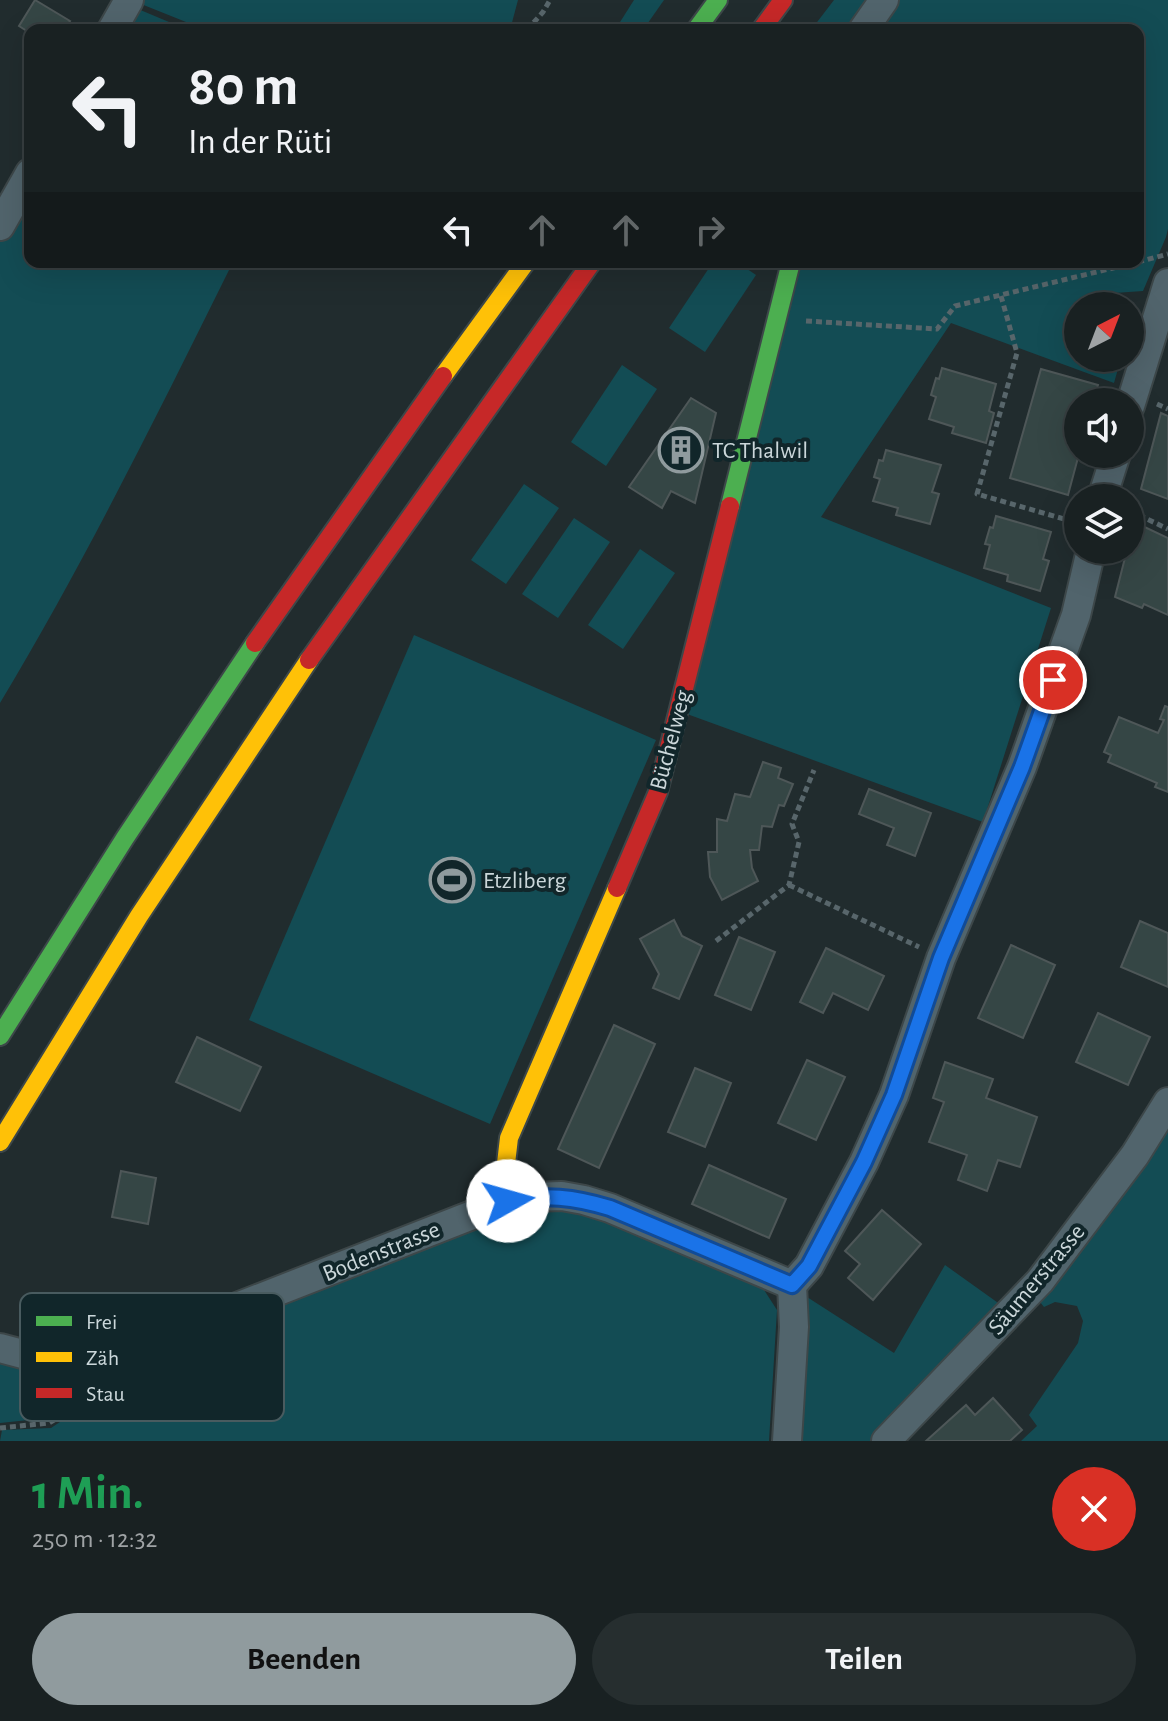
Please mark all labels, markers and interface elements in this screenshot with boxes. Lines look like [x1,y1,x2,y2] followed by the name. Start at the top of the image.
[56,56,160,160] icon: left
[188,59,298,115] text: 80 m
[188,124,332,160] text: In der Rüti
[436,208,480,252] icon: left
[520,208,564,252] icon: ahead
[604,208,648,252] icon: ahead
[688,208,732,252] icon: right
[1064,292,1144,372] north arrow
[1064,292,1144,564] map controls
[1064,388,1144,468] button: sound
[657,426,705,474] building icon: TC Thalwil
[712,439,808,463] place label: TC Thalwil
[1064,484,1144,564] button: layers
[1019,646,1087,714] pin
[1031,658,1075,702] icon: arrive
[646,688,696,793] street label: Büchelweg
[428,856,476,904] sports icon: Etzliberg
[483,869,567,893] place label: Etzliberg
[466,1159,550,1243] position arrow
[319,1218,443,1286] street label: Bodenstrasse
[984,1220,1090,1339] street label: Säumerstrasse
[20,1293,284,1421] legend
[86,1311,117,1333] text: Frei
[86,1347,119,1369] text: Zäh
[86,1383,125,1405] text: Stau
[1052,1467,1136,1551] button: close
[32,1470,144,1518] text: 1 Min.
[32,1526,157,1552] text: 250 m · 12:32
[32,1613,576,1705] button: Beenden
[592,1613,1136,1705] button: Teilen

